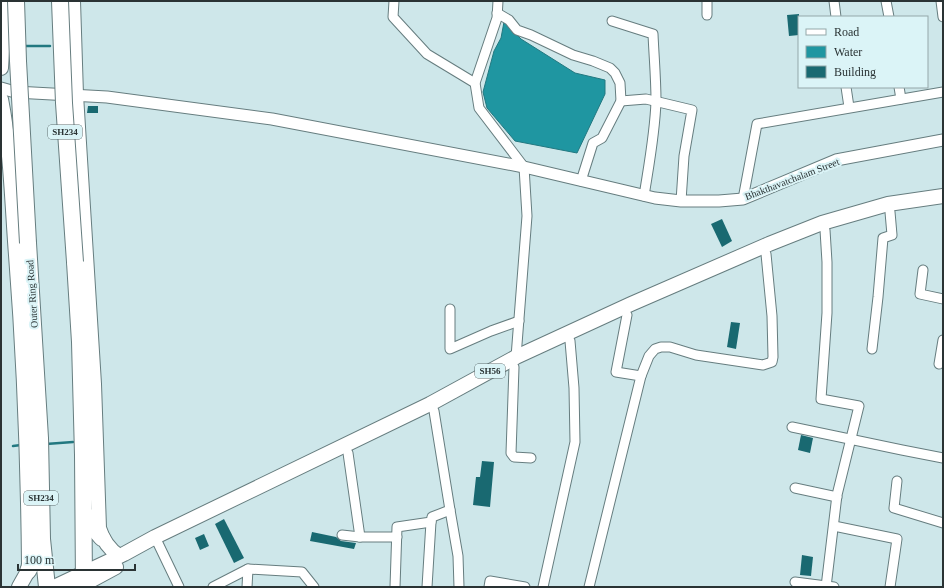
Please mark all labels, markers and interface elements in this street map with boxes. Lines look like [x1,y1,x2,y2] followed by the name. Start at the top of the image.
[798,16,928,88] legend
[834,25,859,39] text: Road
[834,45,862,59] text: Water
[834,65,876,79] text: Building
[48,125,82,139] road number: SH234
[743,156,841,202] street label: Bhakthavatchalam Street
[24,260,40,328] street label: Outer Ring Road
[475,364,505,378] road number: SH56
[24,491,58,505] road number: SH234
[18,546,135,572] scale bar
[24,553,55,567] text: 100 m

